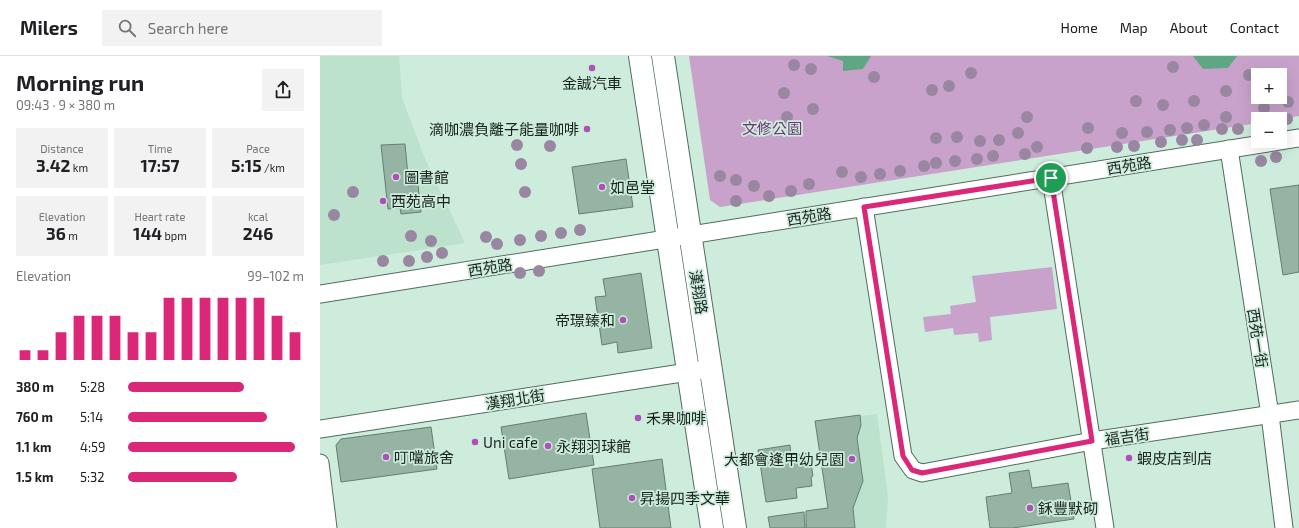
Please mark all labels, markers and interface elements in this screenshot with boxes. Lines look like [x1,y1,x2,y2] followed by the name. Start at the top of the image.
[102,10,382,46] search box
[20,16,78,39] text: Milers
[116,17,138,39] icon: search
[148,19,228,37] text: Search here
[1061,19,1098,36] text: Home
[1120,19,1148,36] text: Map
[1170,19,1208,36] text: About
[1230,19,1279,36] text: Contact
[587,63,597,73] marker: 金誠汽車
[1251,68,1287,148] map controls
[1251,68,1287,104] button: +
[16,69,144,95] text: Morning run
[262,69,304,111] button: share
[562,74,622,92] place label: 金誠汽車
[16,97,115,113] text: 09:43 · 9 × 380 m
[1251,112,1287,148] button: −
[742,119,802,137] park label: 文修公園
[429,120,579,138] place label: 滴咖濃負離子能量咖啡
[582,124,592,134] marker: 滴咖濃負離子能量咖啡
[40,142,84,155] text: Distance
[148,142,172,155] text: Time
[246,142,270,155] text: Pace
[1105,153,1153,177] street label: 西苑路
[36,155,70,175] text: 3.42
[140,155,180,175] text: 17:57
[231,155,262,175] text: 5:15
[70,161,88,174] text: km
[262,161,285,174] text: /km
[1034,161,1068,195] pin
[1040,167,1062,189] icon: arrive
[404,168,449,186] place label: 圖書館
[391,172,401,182] marker: 圖書館
[610,178,655,196] place label: 如邑堂
[597,182,607,192] marker: 如邑堂
[391,192,451,210] place label: 西苑高中
[378,196,388,206] marker: 西苑高中
[785,204,833,228] street label: 西苑路
[39,210,85,223] text: Elevation
[135,210,185,223] text: Heart rate
[248,210,268,223] text: kcal
[46,223,66,243] text: 36
[133,223,162,243] text: 144
[243,223,273,243] text: 246
[66,229,78,242] text: m
[162,229,187,242] text: bpm
[466,255,514,279] street label: 西苑路
[16,268,71,284] text: Elevation
[247,268,304,284] text: 99–102 m
[687,268,711,316] street label: 漢翔路
[1244,307,1272,369] street label: 西苑一街
[555,311,615,329] place label: 帝璟臻和
[618,315,628,325] marker: 帝璟臻和
[16,379,54,395] text: 380 m
[80,379,105,395] text: 5:28
[484,385,546,413] street label: 漢翔北街
[16,409,53,425] text: 760 m
[80,409,103,425] text: 5:14
[646,409,706,427] place label: 禾果咖啡
[633,413,643,423] marker: 禾果咖啡
[1103,424,1151,448] street label: 福吉街
[483,433,538,451] place label: Uni cafe
[470,437,480,447] marker: Uni cafe
[556,437,631,455] place label: 永翔羽球館
[16,439,51,455] text: 1.1 km
[80,439,105,455] text: 4:59
[543,441,553,451] marker: 永翔羽球館
[394,448,454,466] place label: 叮噹旅舍
[1137,449,1212,467] place label: 蝦皮店到店
[724,450,844,468] place label: 大都會逢甲幼兒園
[381,452,391,462] marker: 叮噹旅舍
[1124,453,1134,463] marker: 蝦皮店到店
[847,454,857,464] marker: 大都會逢甲幼兒園
[16,469,54,485] text: 1.5 km
[80,469,105,485] text: 5:32
[640,489,730,507] place label: 昇揚四季文華
[627,493,637,503] marker: 昇揚四季文華
[1038,499,1098,517] place label: 鉌豐默砌
[1025,503,1035,513] marker: 鉌豐默砌

